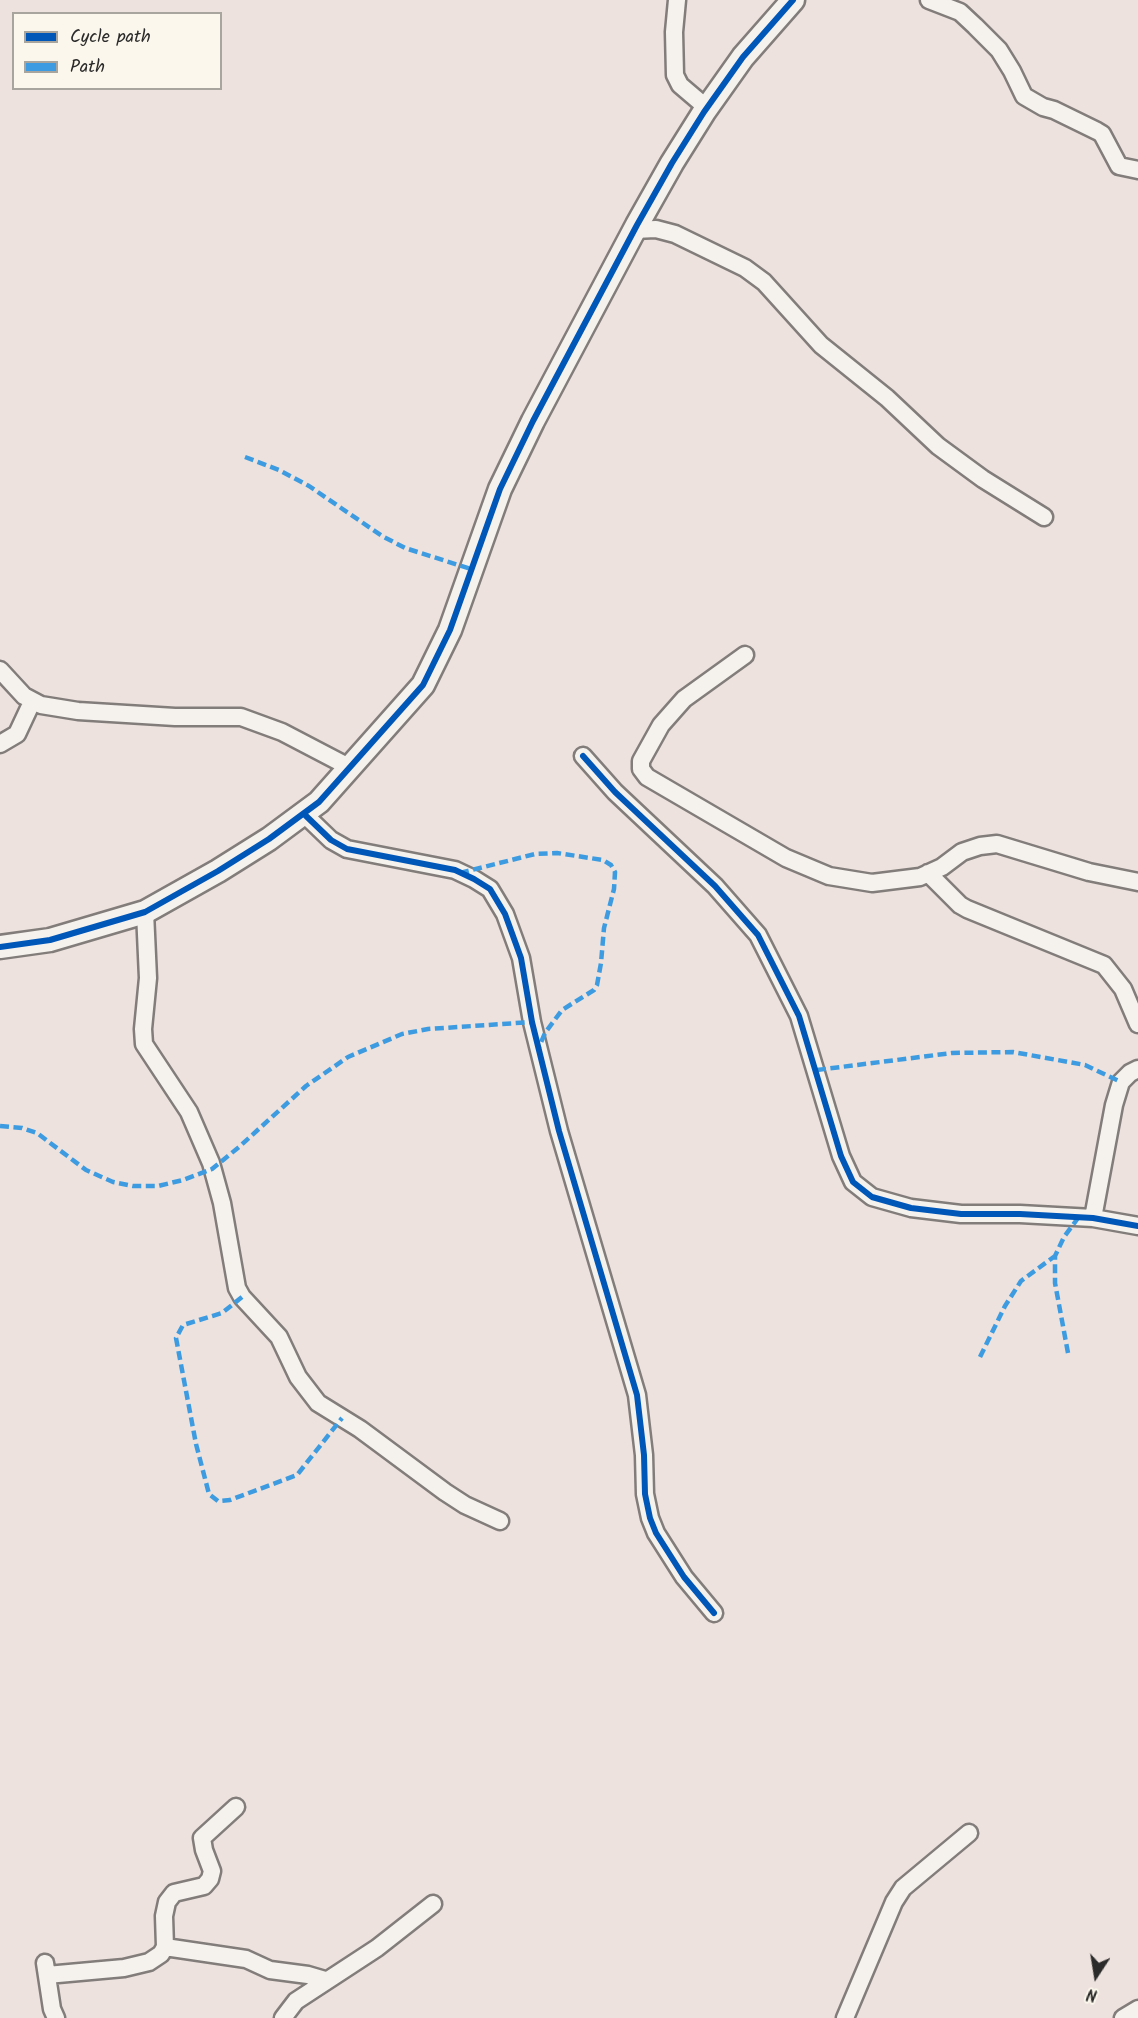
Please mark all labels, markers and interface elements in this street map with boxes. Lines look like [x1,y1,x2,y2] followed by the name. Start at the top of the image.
[12,12,222,90] legend
[70,23,151,52] text: Cycle path
[70,53,105,82] text: Path
[1066,1946,1126,2006] north arrow
[1085,1981,1100,2007] text: N

